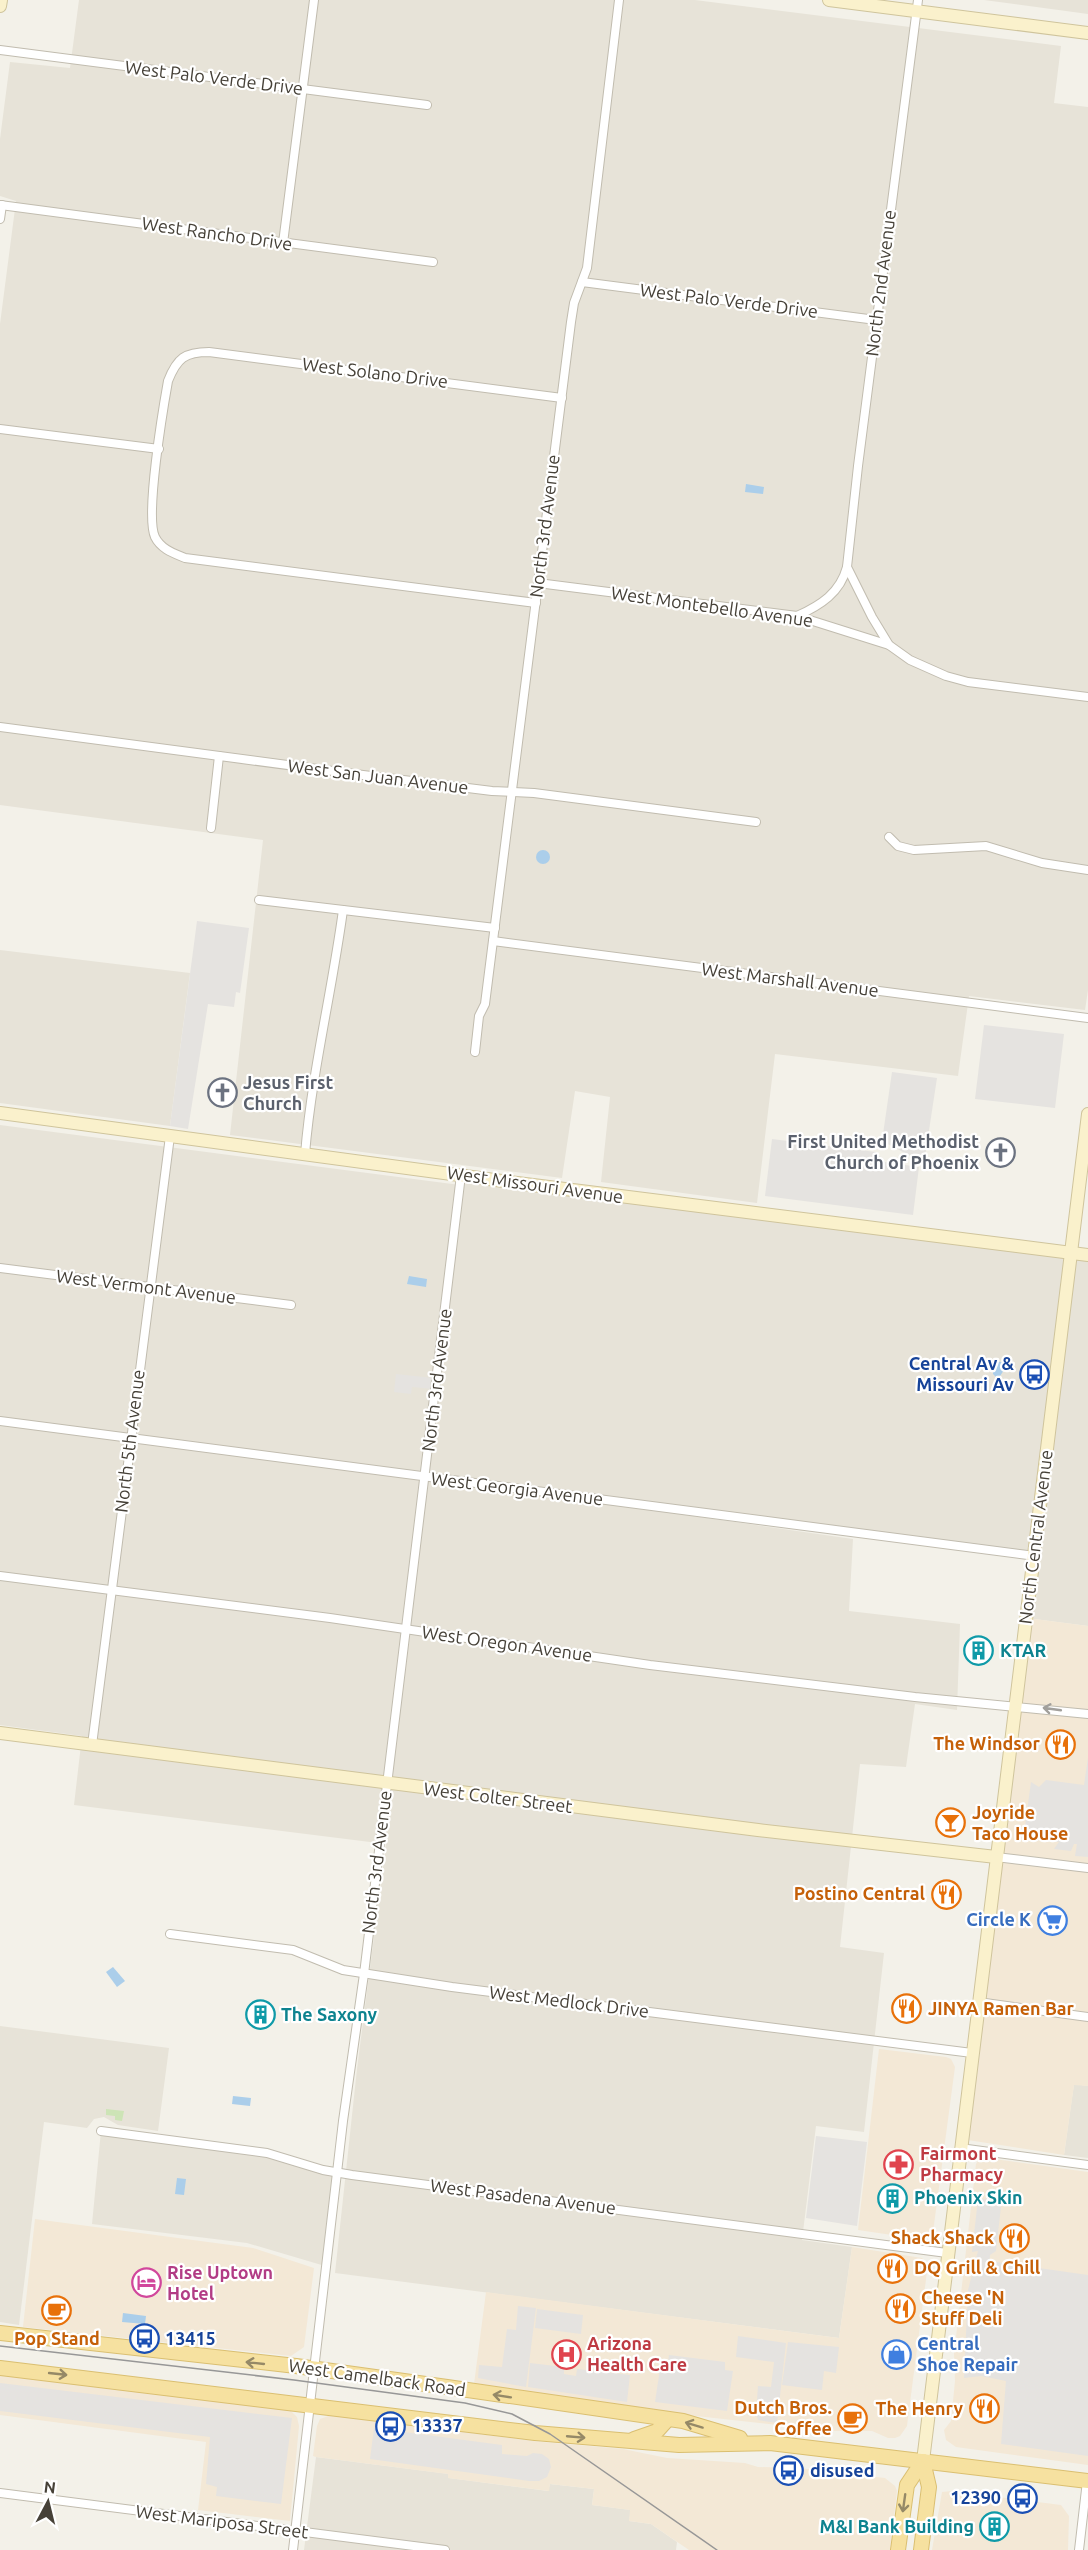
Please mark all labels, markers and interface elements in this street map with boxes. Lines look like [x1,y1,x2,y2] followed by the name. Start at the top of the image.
[124,56,304,98] street label: West Palo Verde Drive
[861,209,899,357] street label: North 2nd Avenue
[141,213,294,253] street label: West Rancho Drive
[639,279,819,321] street label: West Palo Verde Drive
[301,353,449,391] street label: West Solano Drive
[525,453,563,599] street label: North 3rd Avenue
[610,582,815,630] street label: West Montebello Avenue
[287,755,470,797] street label: West San Juan Avenue
[700,958,880,1000] street label: West Marshall Avenue
[243,1072,334,1113] place label: Jesus First Church
[206,1077,238,1109] church icon: Jesus First Church
[787,1131,979,1172] place label: First United Methodist Church of Phoenix
[984,1136,1016,1168] church icon: First United Methodist Church of Phoenix
[446,1162,625,1206] street label: West Missouri Avenue
[55,1265,237,1307] street label: West Vermont Avenue
[417,1307,455,1453] street label: North 3rd Avenue
[909,1353,1015,1394] place label: Central Av & Missouri Av
[1019,1358,1051,1390] bus stop icon: Central Av & Missouri Av
[110,1368,148,1514] street label: North 5th Avenue
[1014,1449,1056,1625] street label: North Central Avenue
[430,1468,604,1508] street label: West Georgia Avenue
[421,1621,594,1665] street label: West Oregon Avenue
[963,1635,995,1667] building icon: KTAR
[1000,1640,1046,1660] place label: KTAR
[1042,1704,1062,1715] one-way arrow
[1045,1728,1077,1760] restaurant icon: The Windsor
[933,1733,1041,1753] place label: The Windsor
[423,1778,574,1816] street label: West Colter Street
[357,1789,395,1935] street label: North 3rd Avenue
[972,1802,1068,1843] place label: Joyride Taco House
[935,1807,967,1839] bar icon: Joyride Taco House
[930,1878,962,1910] restaurant icon: Postino Central
[794,1883,926,1903] place label: Postino Central
[1036,1904,1068,1936] supermarket icon: Circle K
[966,1909,1031,1929] place label: Circle K
[488,1981,650,2021] street label: West Medlock Drive
[891,1993,923,2025] restaurant icon: JINYA Ramen Bar
[928,1998,1075,2018] place label: JINYA Ramen Bar
[244,1999,276,2031] building icon: The Saxony
[281,2004,378,2024] place label: The Saxony
[920,2143,1003,2184] place label: Fairmont Pharmacy
[883,2148,915,2180] pharmacy icon: Fairmont Pharmacy
[429,2175,617,2217] street label: West Pasadena Avenue
[877,2182,909,2214] building icon: Phoenix Skin
[914,2187,1023,2207] place label: Phoenix Skin
[999,2222,1031,2254] restaurant icon: Shack Shack
[891,2227,994,2247] place label: Shack Shack
[877,2252,909,2284] restaurant icon: DQ Grill & Chill
[914,2257,1041,2277] place label: DQ Grill & Chill
[167,2262,273,2303] place label: Rise Uptown Hotel
[130,2267,162,2299] hotel icon: Rise Uptown Hotel
[921,2287,1005,2328] place label: Cheese 'N Stuff Deli
[884,2292,916,2324] restaurant icon: Cheese 'N Stuff Deli
[41,2294,73,2326] cafe icon: Pop Stand
[128,2323,160,2355] bus stop icon: 13415
[14,2328,100,2348] place label: Pop Stand
[165,2328,216,2348] place label: 13415
[587,2333,687,2374] place label: Arizona Health Care
[917,2333,1019,2374] place label: Central Shoe Repair
[550,2338,582,2370] hospital icon: Arizona Health Care
[880,2338,912,2370] shop icon: Central Shoe Repair
[287,2355,467,2399] street label: West Camelback Road
[246,2357,266,2368] one-way arrow
[48,2369,68,2380] one-way arrow
[492,2390,512,2401] one-way arrow
[968,2393,1000,2425] restaurant icon: The Henry
[734,2397,832,2438] place label: Dutch Bros. Coffee
[876,2398,963,2418] place label: The Henry
[837,2402,869,2434] cafe icon: Dutch Bros. Coffee
[375,2410,407,2442] bus stop icon: 13337
[412,2415,463,2435] place label: 13337
[685,2419,704,2430] one-way arrow
[566,2432,586,2443] one-way arrow
[773,2455,805,2487] bus stop icon: disused
[810,2460,874,2480] place label: disused
[18,2472,78,2532] north arrow
[43,2477,57,2497] text: N
[1006,2482,1038,2514] bus stop icon: 12390
[950,2487,1001,2507] place label: 12390
[899,2493,910,2512] one-way arrow
[135,2500,310,2542] street label: West Mariposa Street
[979,2511,1011,2543] building icon: M&I Bank Building
[819,2516,974,2536] place label: M&I Bank Building

